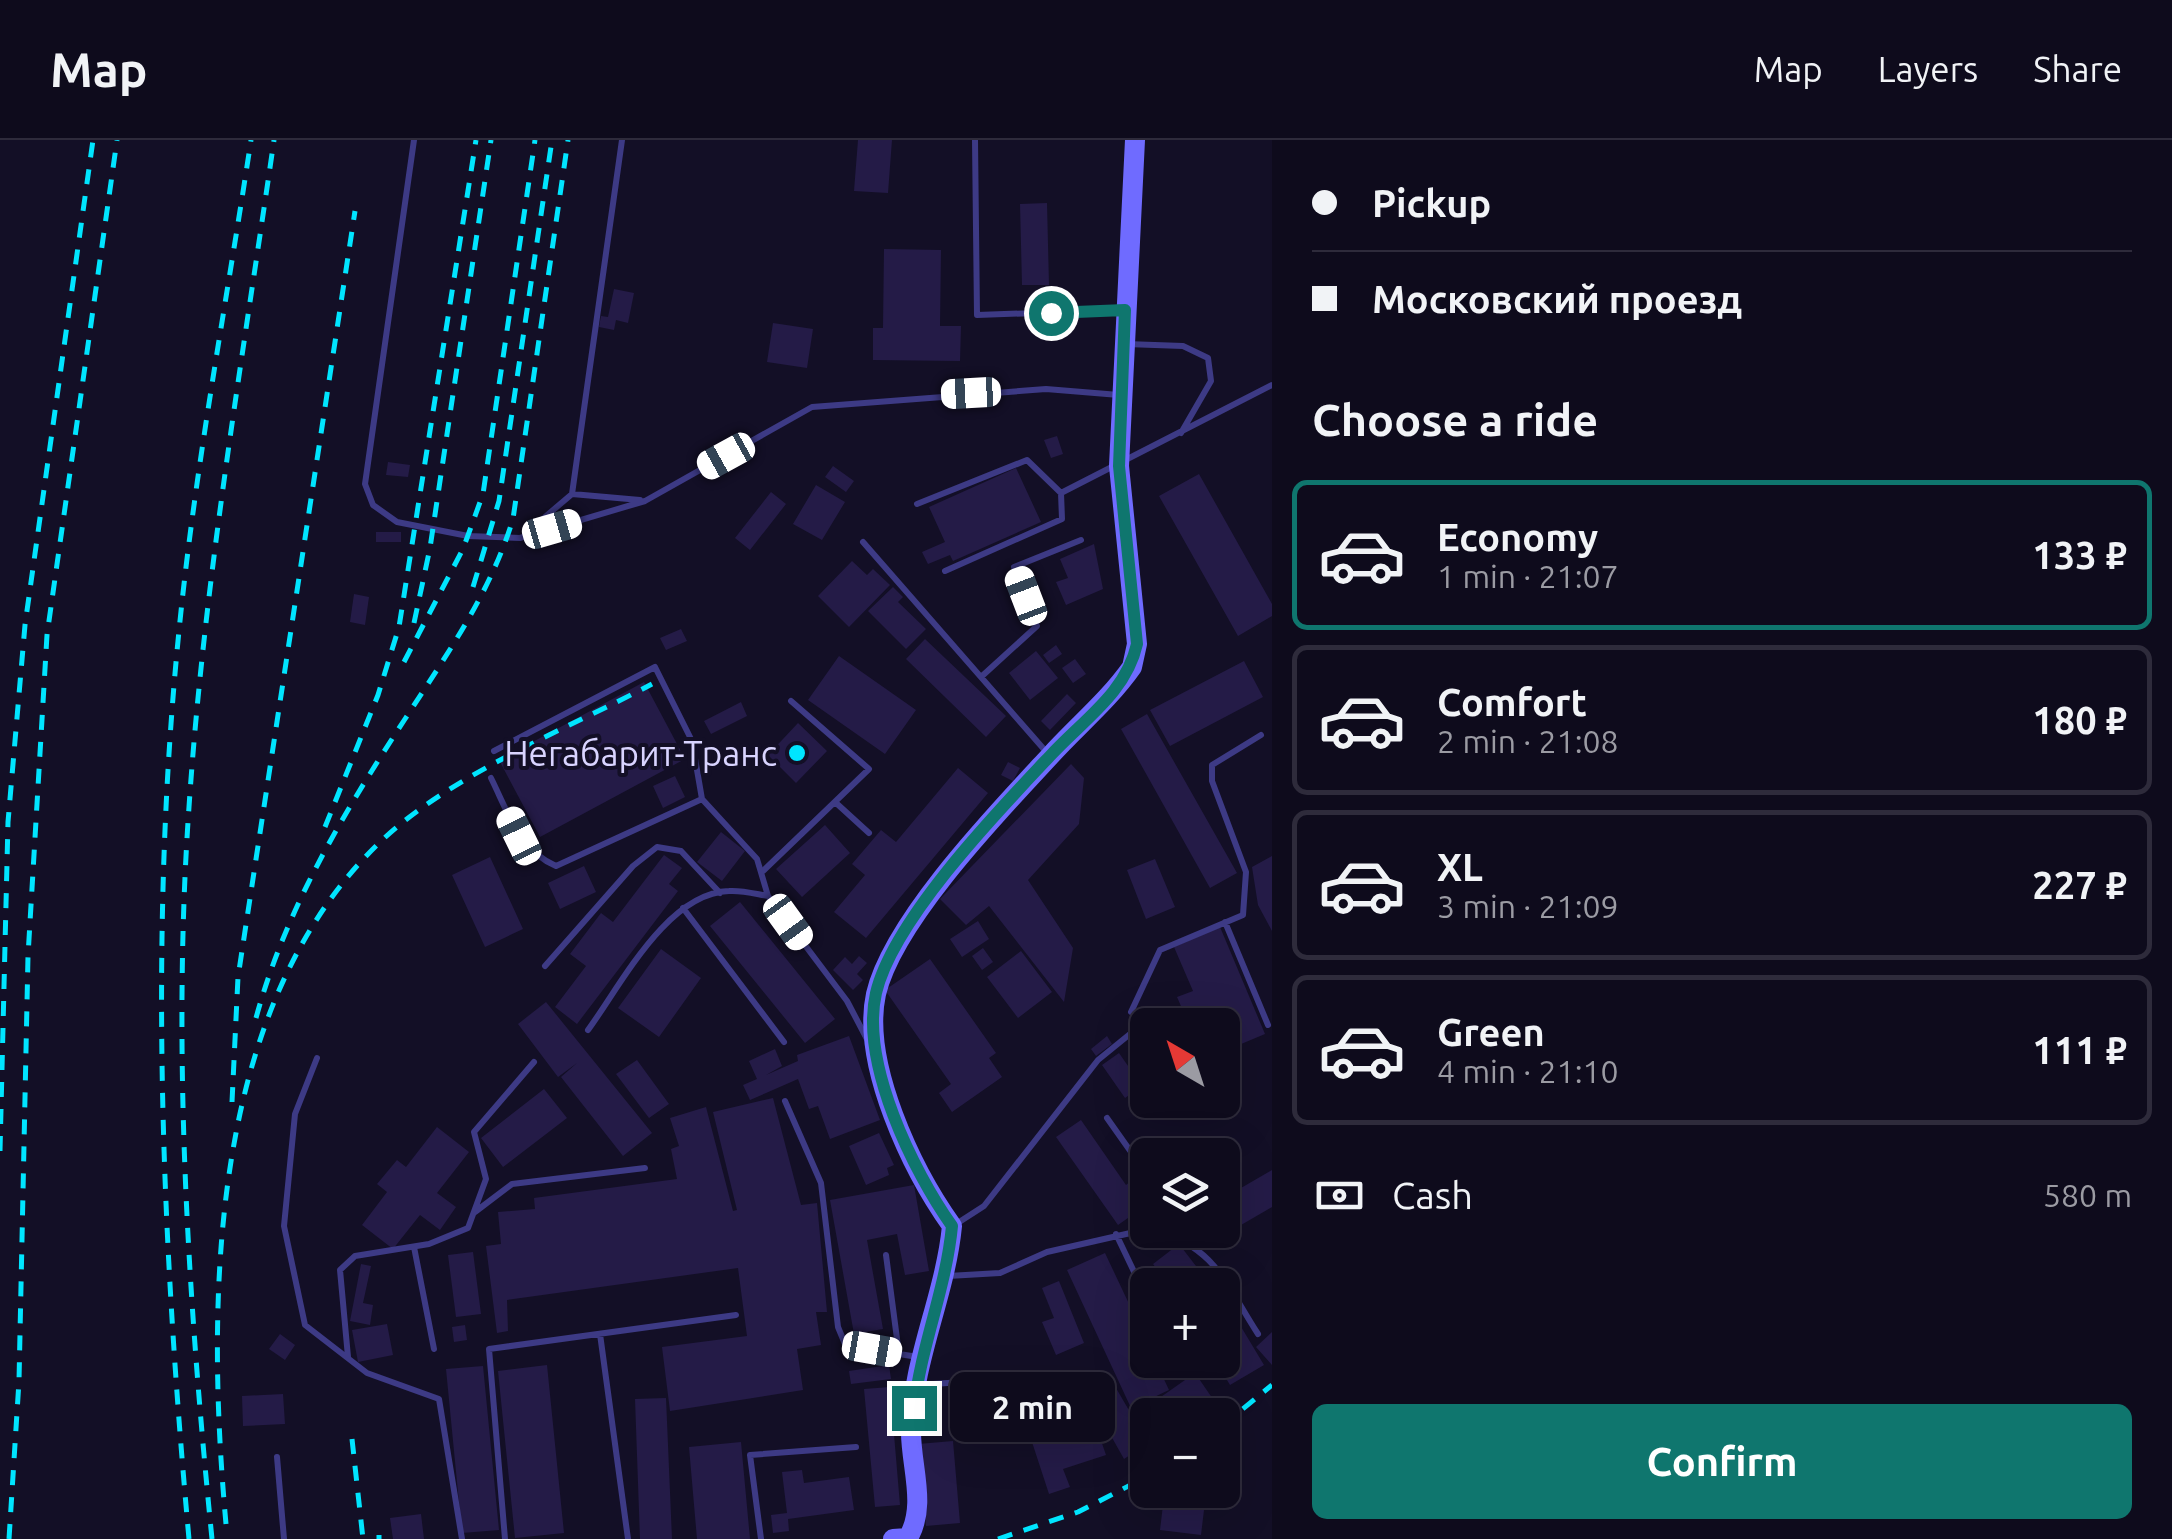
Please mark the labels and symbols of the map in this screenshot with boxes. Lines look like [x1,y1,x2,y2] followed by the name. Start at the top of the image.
[1029,291,1074,336] route start
[940,376,1002,410] car
[692,428,760,484] car
[519,506,585,552] car
[1001,563,1051,629] car
[504,733,777,773] place label: Негабарит-Транс
[786,742,808,764] marker: Негабарит-Транс
[492,802,546,870] car
[758,889,818,955] car
[1130,1008,1240,1118] north arrow
[840,1329,904,1369] car
[949,1373,1114,1443] callout: 2 min
[892,1386,937,1431] route end

